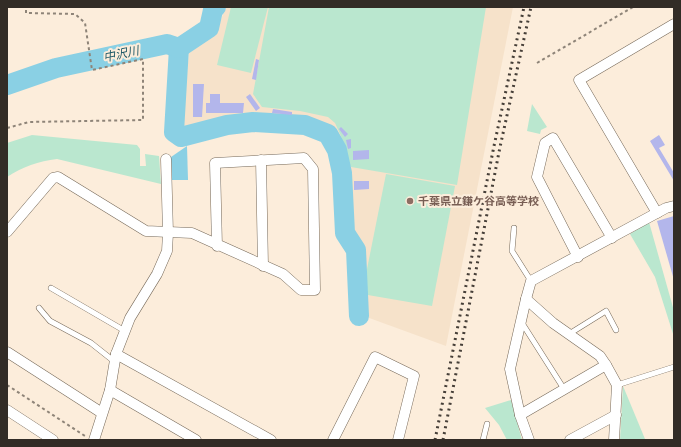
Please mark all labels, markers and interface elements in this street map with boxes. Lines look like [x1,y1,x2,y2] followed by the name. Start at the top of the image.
[102,42,142,66] water label: 中沢川
[418,194,539,208] place label: 千葉県立鎌ケ谷高等学校
[405,196,415,206] marker: 千葉県立鎌ケ谷高等学校

